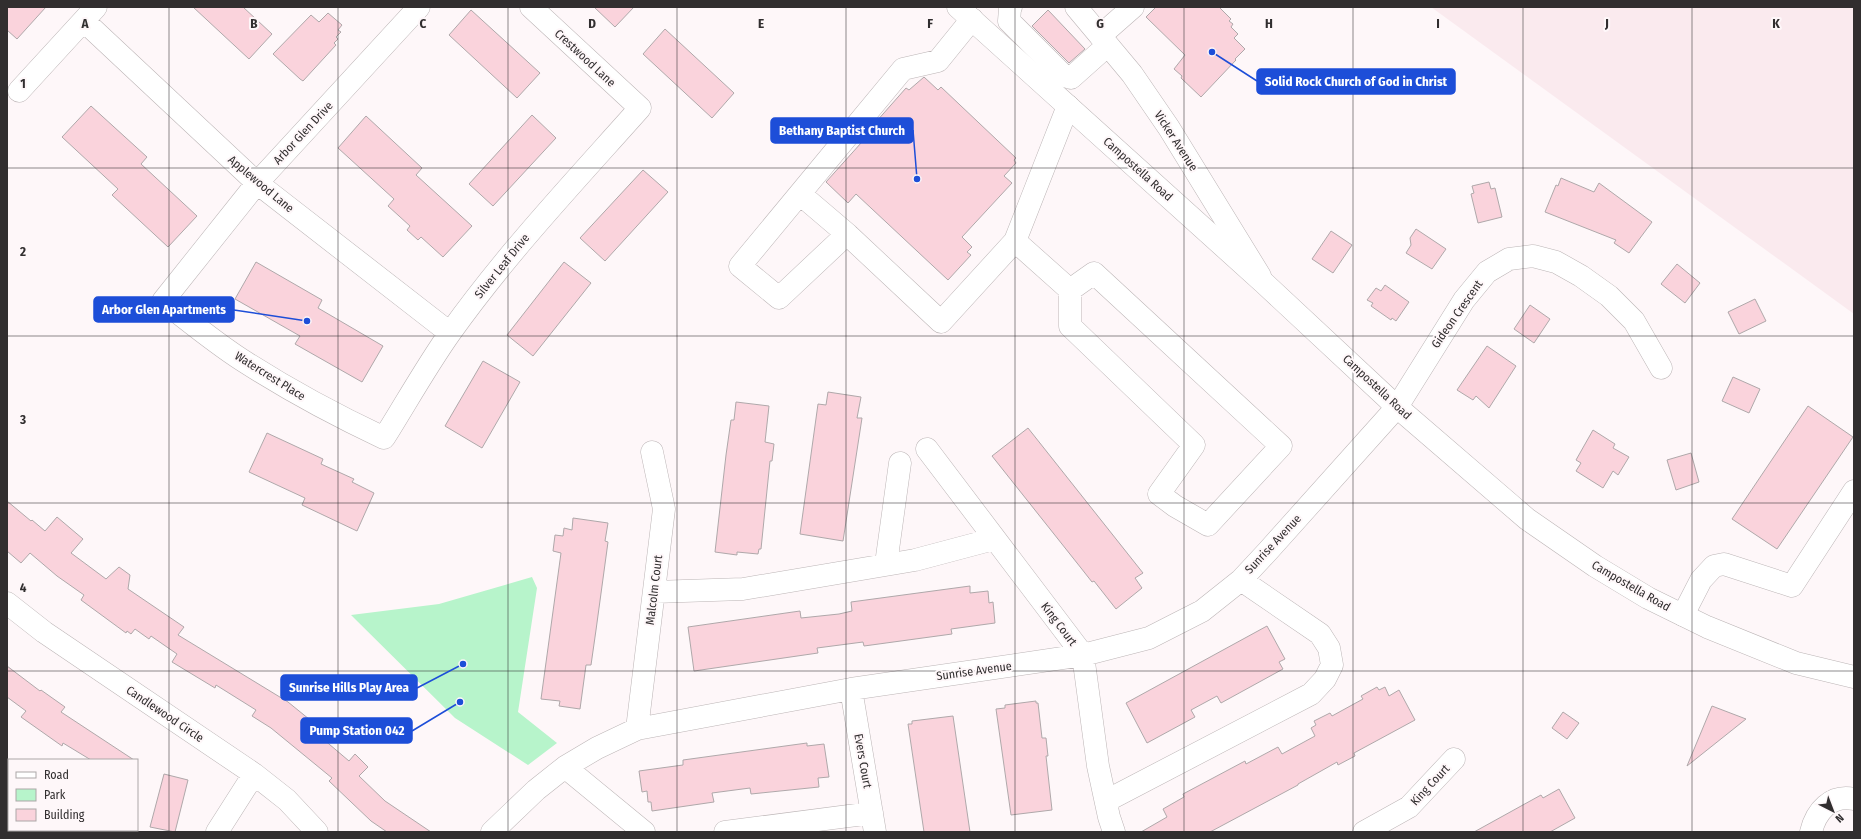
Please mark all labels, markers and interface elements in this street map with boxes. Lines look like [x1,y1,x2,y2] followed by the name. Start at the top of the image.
[80,16,89,31] text: A
[250,16,258,31] text: B
[420,16,427,31] text: C
[588,16,596,31] text: D
[758,16,764,31] text: E
[927,16,933,31] text: F
[1096,16,1104,31] text: G
[1265,16,1273,31] text: H
[1436,16,1440,31] text: I
[1604,16,1609,31] text: J
[1772,16,1780,31] text: K
[552,26,618,90] street label: Crestwood Lane
[1257,69,1455,94] callout: Solid Rock Church of God in Christ
[1265,74,1448,89] text: Solid Rock Church of God in Christ
[20,76,26,91] text: 1
[270,99,336,167] street label: Arbor Glen Drive
[1151,108,1201,174] street label: Vicker Avenue
[771,118,913,143] callout: Bethany Baptist Church
[779,123,905,138] text: Bethany Baptist Church
[1100,134,1176,204] street label: Campostella Road
[225,153,297,216] street label: Applewood Lane
[472,231,532,301] street label: Silver Leaf Drive
[19,244,26,259] text: 2
[1428,277,1486,351] street label: Gideon Crescent
[94,297,234,322] callout: Arbor Glen Apartments
[101,302,226,317] text: Arbor Glen Apartments
[232,349,308,403] street label: Watercrest Place
[1340,352,1414,422] street label: Campostella Road
[19,412,26,427] text: 3
[1242,511,1304,576] street label: Sunrise Avenue
[643,554,665,626] street label: Malcolm Court
[1589,558,1673,614] street label: Campostella Road
[20,580,27,595] text: 4
[1038,600,1080,649] street label: King Court
[936,659,1013,683] street label: Sunrise Avenue
[281,675,417,700] callout: Sunrise Hills Play Area
[289,680,410,695] text: Sunrise Hills Play Area
[124,683,206,745] street label: Candlewood Circle
[301,718,412,743] callout: Pump Station 042
[310,723,404,738] text: Pump Station 042
[851,733,875,789] street label: Evers Court
[8,759,138,831] legend
[1408,762,1452,808] street label: King Court
[44,768,69,782] text: Road
[44,788,66,802] text: Park
[1813,791,1853,831] north arrow
[44,808,85,822] text: Building
[1833,811,1846,825] text: N

